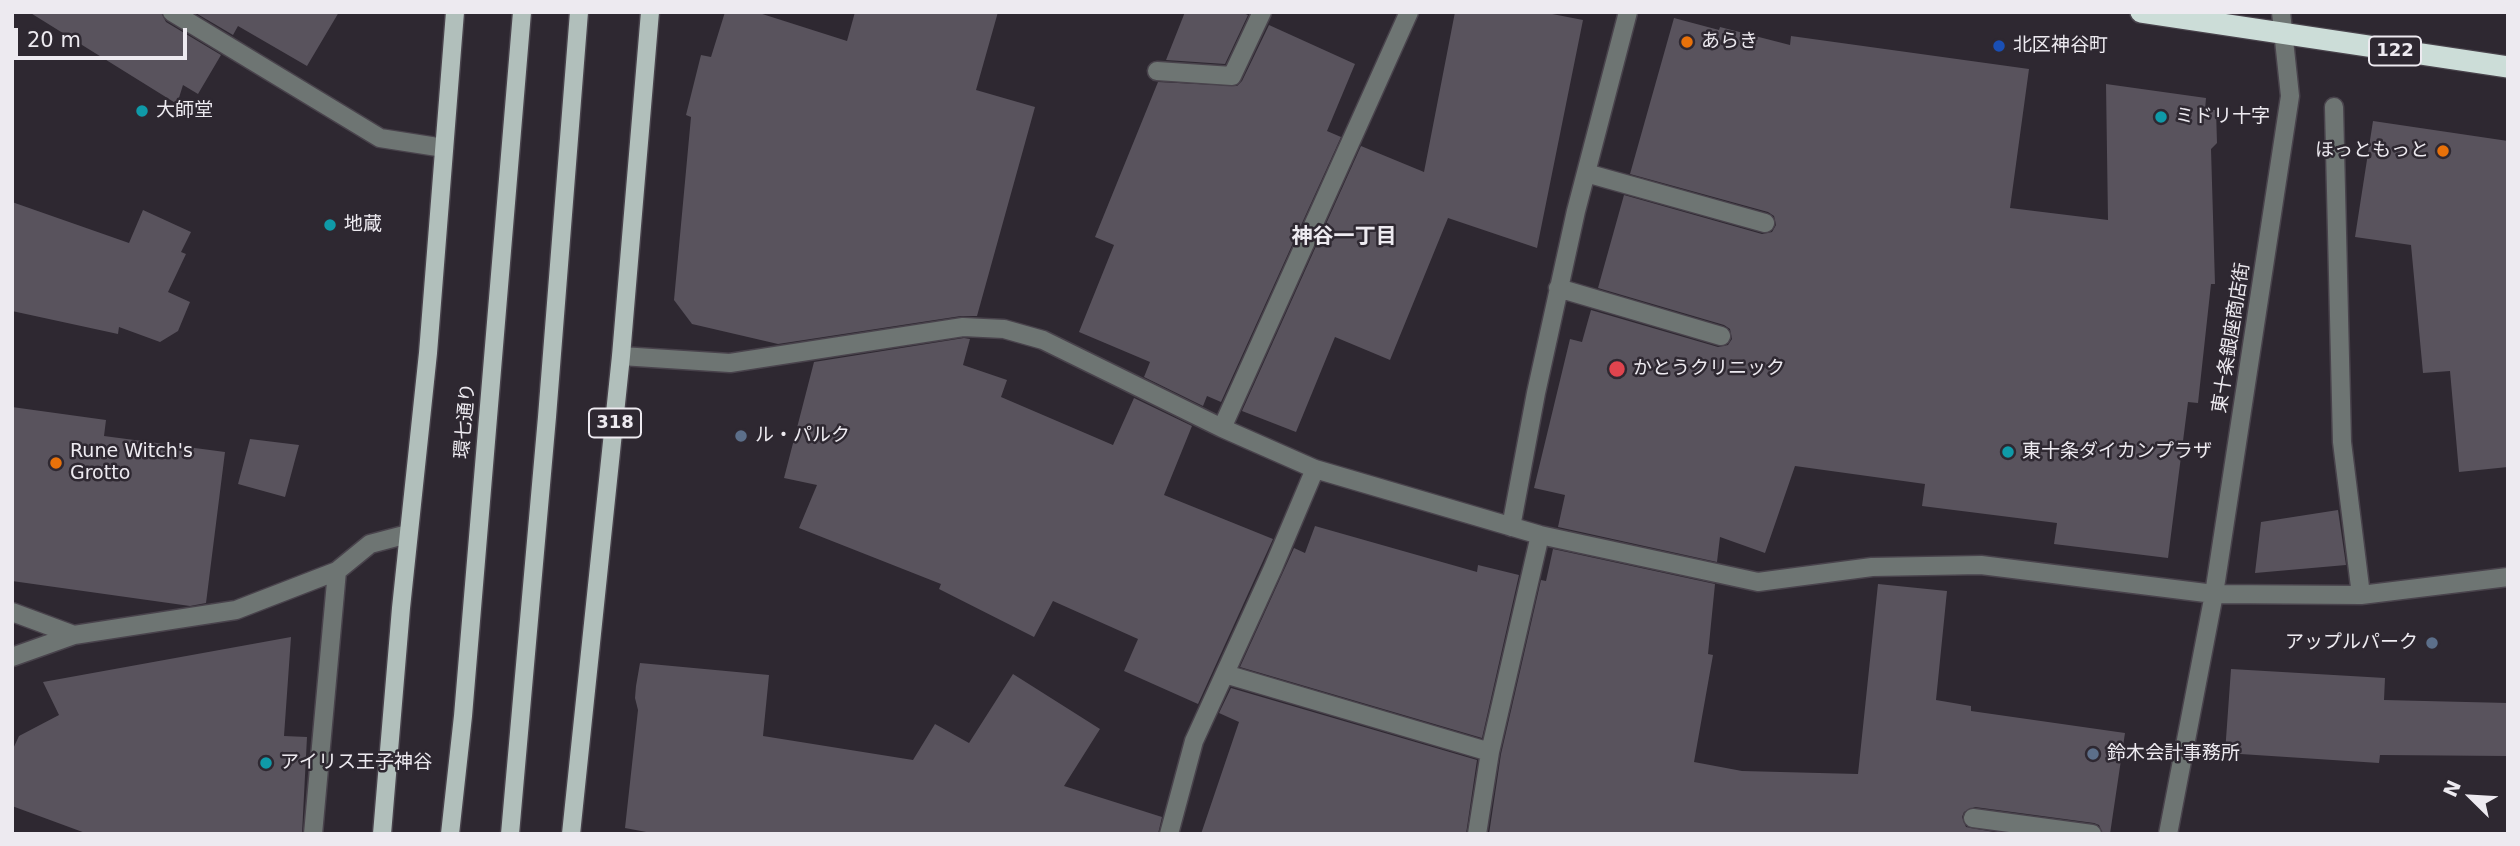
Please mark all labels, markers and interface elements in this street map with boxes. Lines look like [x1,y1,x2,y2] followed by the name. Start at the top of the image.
[18,14,191,58] scale bar
[27,28,81,52] text: 20 m
[1701,31,1758,53] place label: あらき
[1679,34,1695,50] marker: あらき
[2013,35,2108,57] place label: 北区神谷町
[2369,36,2421,66] road number: 122
[1991,38,2007,54] marker: 北区神谷町
[156,100,213,122] place label: 大師堂
[134,103,150,119] marker: 大師堂
[2175,106,2270,128] place label: ミドリ十字
[2153,109,2169,125] marker: ミドリ十字
[2315,140,2429,162] place label: ほっともっと
[2435,143,2451,159] marker: ほっともっと
[344,214,382,236] place label: 地蔵
[322,217,338,233] marker: 地蔵
[1292,225,1396,251] district label: 神谷一丁目
[2209,261,2255,415] street label: 東十条銀座商店街
[1633,358,1785,380] place label: かとうクリニック
[1607,359,1627,379] marker: かとうクリニック
[451,382,481,460] street label: 環七通り
[589,408,641,438] road number: 318
[755,425,850,447] place label: ル・パルク
[733,428,749,444] marker: ル・パルク
[70,441,193,485] place label: Rune Witch's Grotto
[2022,441,2212,463] place label: 東十条ダイカンプラザ
[2000,444,2016,460] marker: 東十条ダイカンプラザ
[48,455,64,471] marker: Rune Witch's Grotto
[2285,632,2418,654] place label: アップルパーク
[2424,635,2440,651] marker: アップルパーク
[2107,743,2240,765] place label: 鈴木会計事務所
[2085,746,2101,762] marker: 鈴木会計事務所
[280,752,432,774] place label: アイリス王子神谷
[258,755,274,771] marker: アイリス王子神谷
[2436,762,2506,832] north arrow
[2439,777,2465,800] text: N

